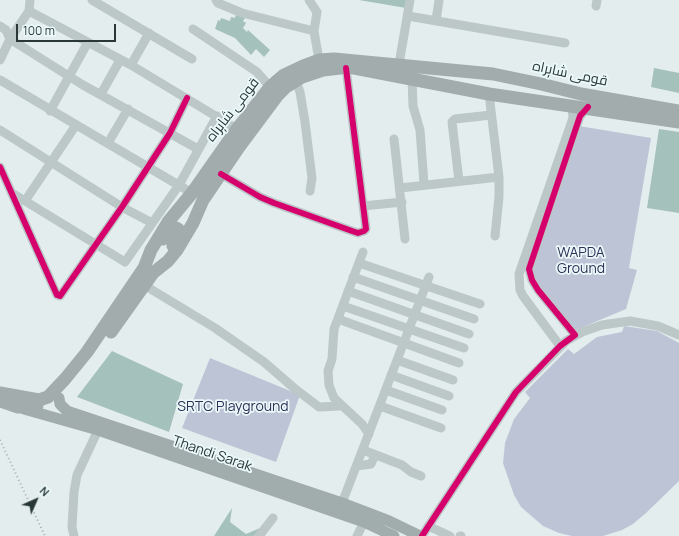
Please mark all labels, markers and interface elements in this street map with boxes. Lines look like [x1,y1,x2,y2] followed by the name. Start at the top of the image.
[18,16,118,42] scale bar
[23,22,55,39] text: 100 m
[531,58,609,90] street label: قومی شاہراہ
[203,75,263,145] street label: قومی شاہراہ
[557,245,605,278] park label: WAPDA Ground
[177,399,289,415] park label: SRTC Playground
[170,433,254,475] street label: Thandi Sarak
[16,480,56,520] north arrow
[37,483,53,499] text: N

